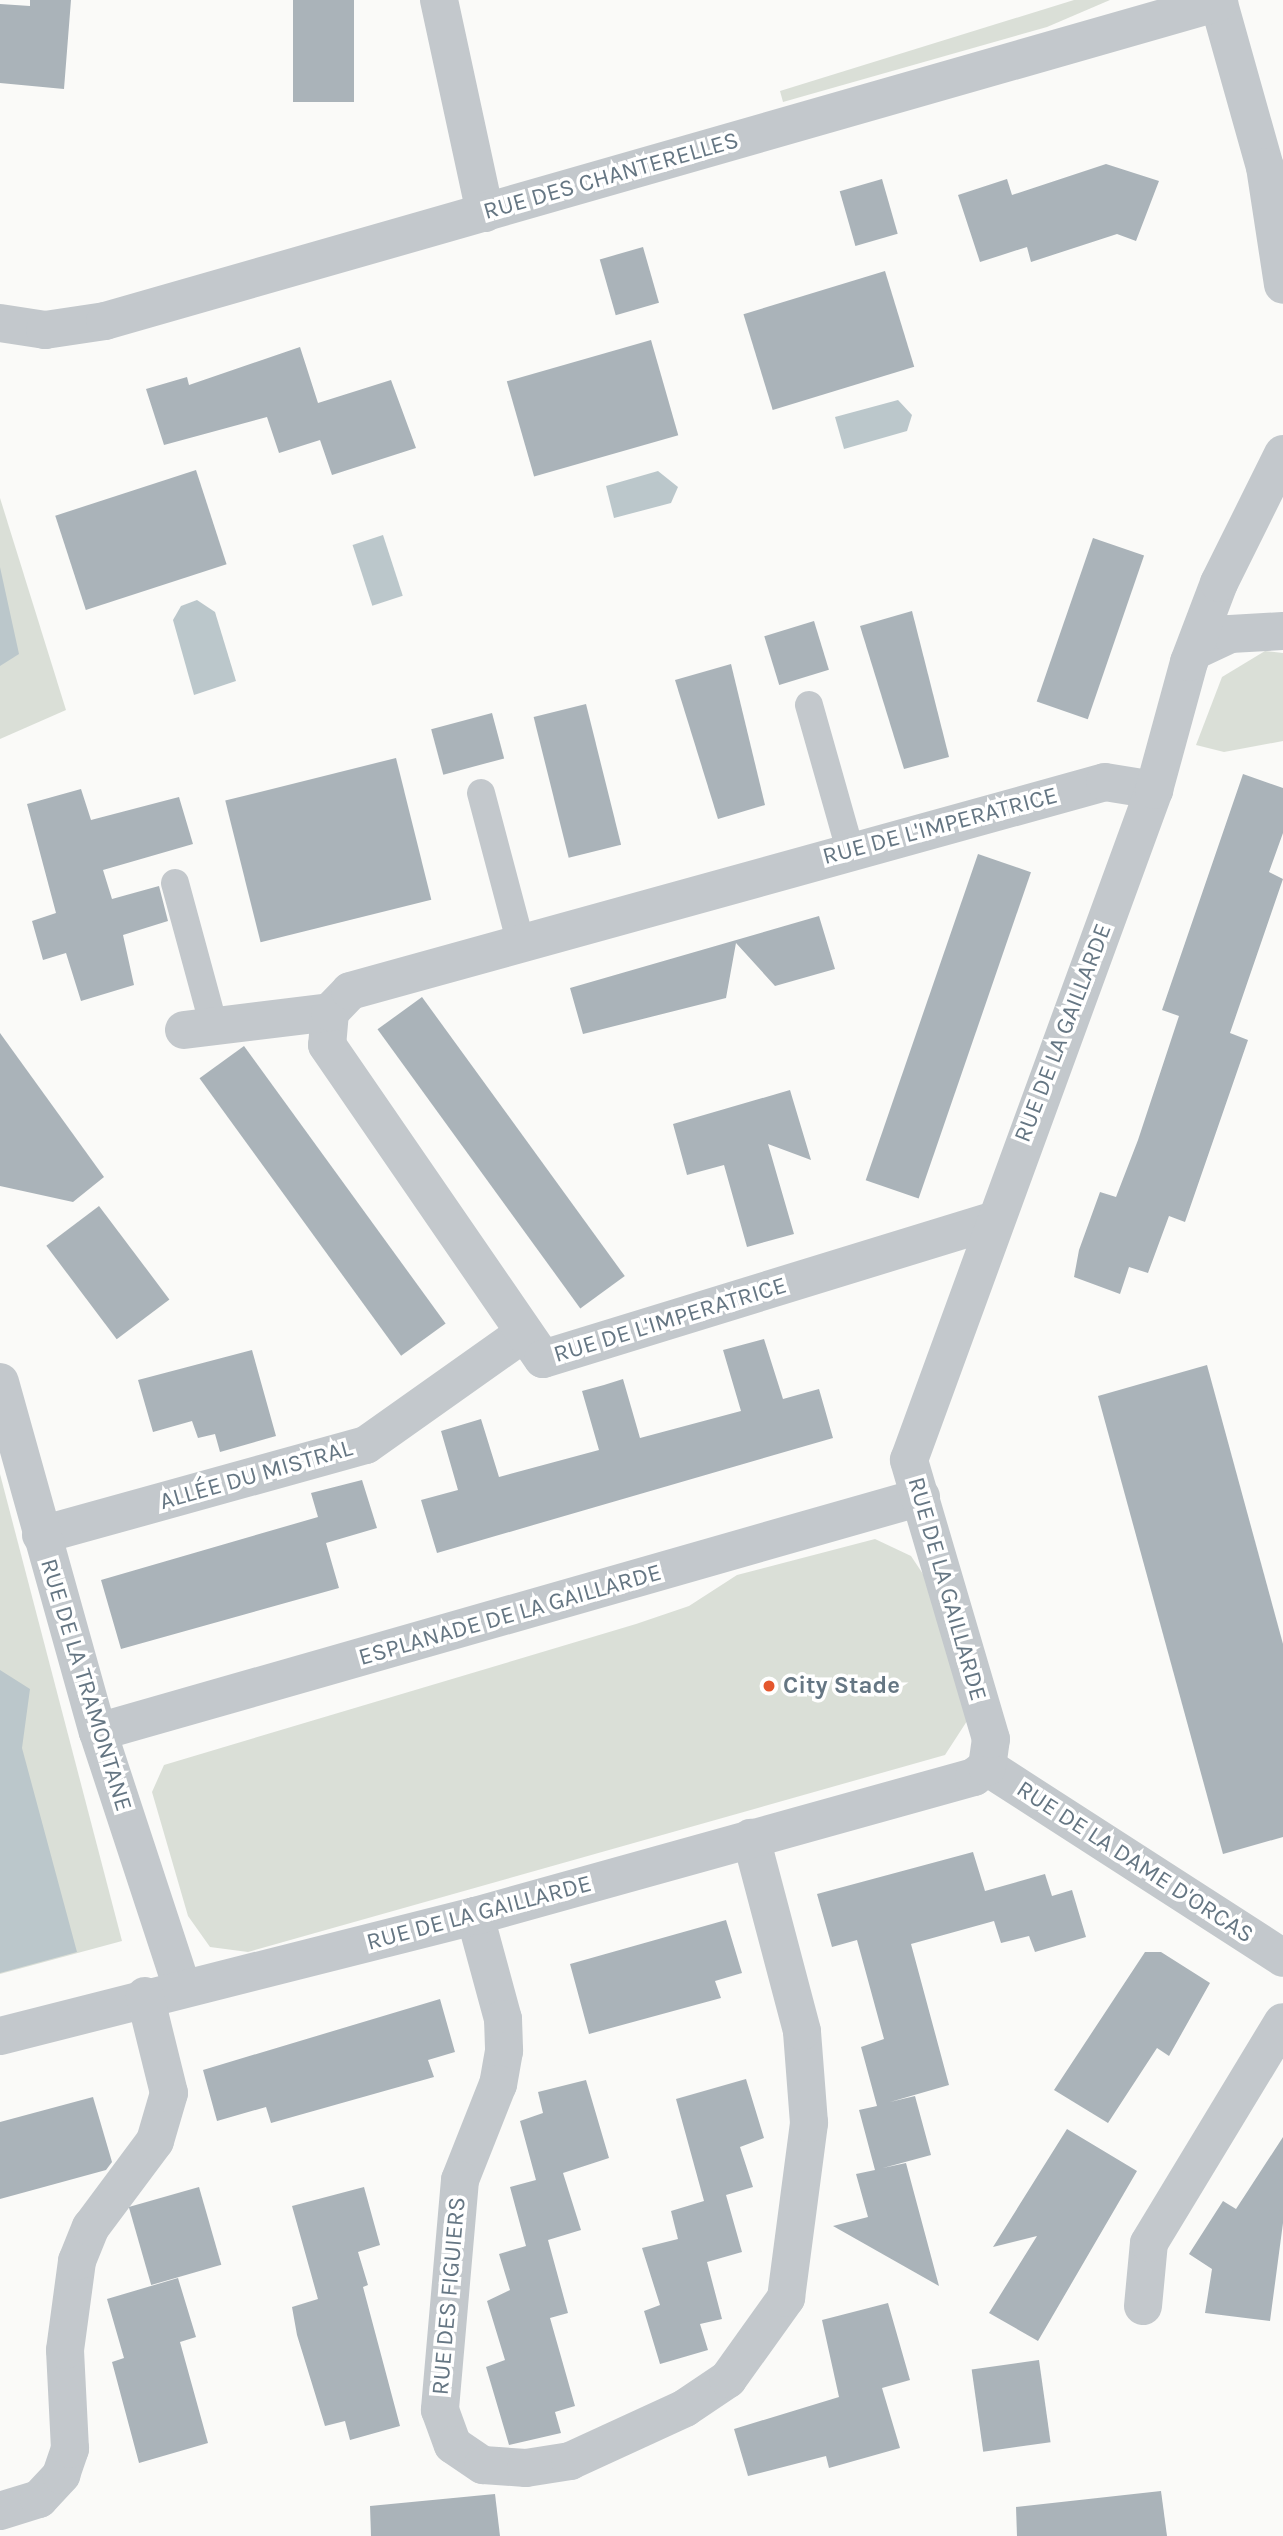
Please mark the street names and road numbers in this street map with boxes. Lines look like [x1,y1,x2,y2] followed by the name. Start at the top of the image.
[480,126,742,226] street label: RUE DES CHANTERELLES
[819,781,1061,871] street label: RUE DE L'IMPERATRICE
[1008,920,1118,1146] street label: RUE DE LA GAILLARDE
[550,1271,790,1369] street label: RUE DE L'IMPERATRICE
[156,1434,356,1516] street label: ALLÉE DU MISTRAL
[901,1474,993,1704] street label: RUE DE LA GAILLARDE
[34,1555,138,1815] street label: RUE DE LA TRAMONTANE
[355,1558,665,1672] street label: ESPLANADE DE LA GAILLARDE
[1011,1775,1259,1949] street label: RUE DE LA DAME D'ORCAS
[363,1869,595,1957] street label: RUE DE LA GAILLARDE
[426,2196,472,2396] street label: RUE DES FIGUIERS

